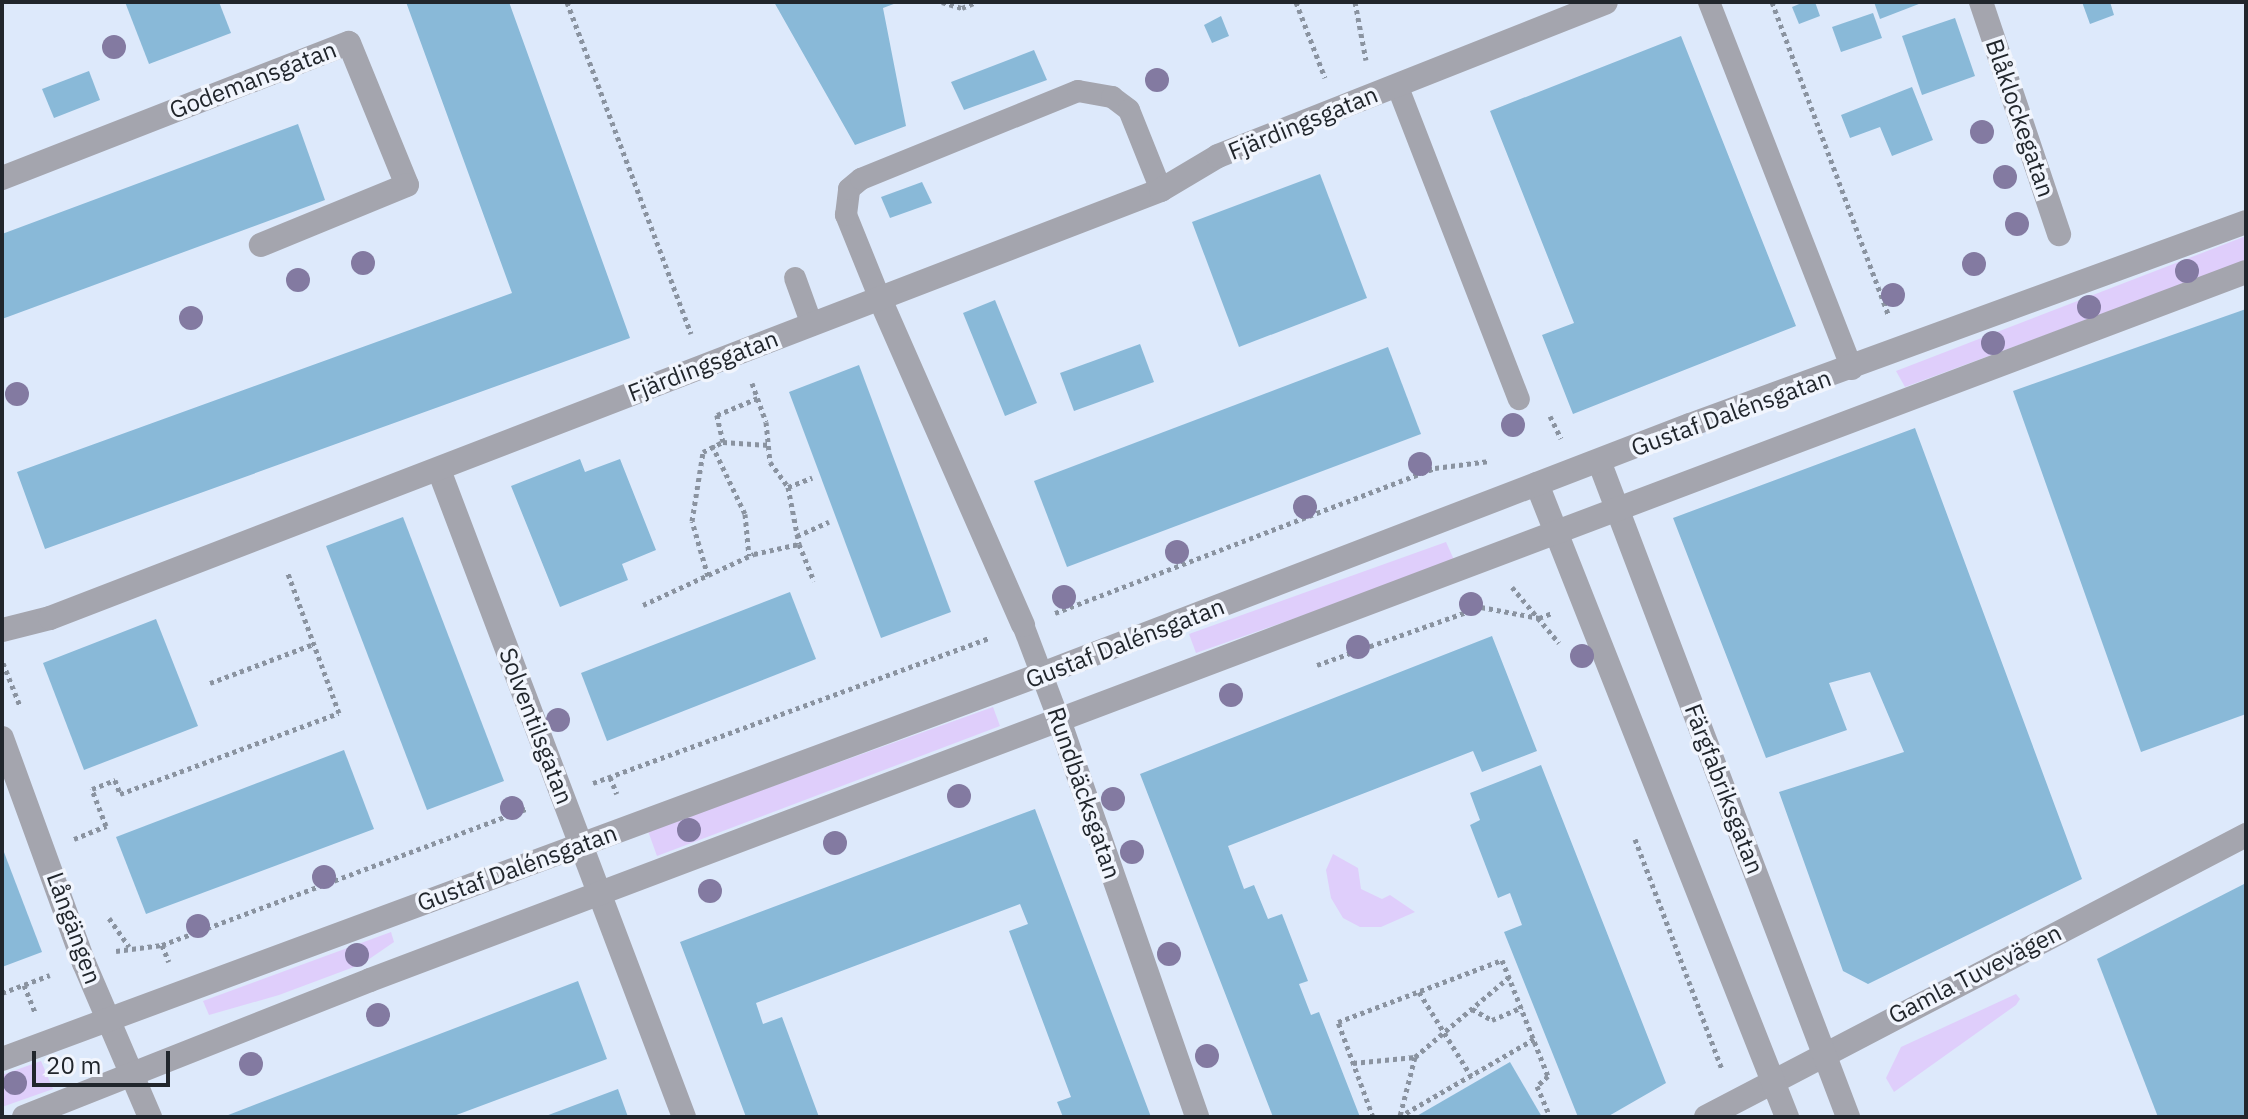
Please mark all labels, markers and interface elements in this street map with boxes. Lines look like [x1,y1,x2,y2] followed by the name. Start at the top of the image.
[166,35,340,125] street label: Godemansgatan
[1979,35,2061,201] street label: Blåklockegatan
[1224,80,1382,166] street label: Fjärdingsgatan
[624,324,782,408] street label: Fjärdingsgatan
[1627,363,1835,463] street label: Gustaf Dalénsgatan
[1022,592,1228,694] street label: Gustaf Dalénsgatan
[493,644,579,808] street label: Solventilsgatan
[1678,700,1770,878] street label: Färgfabriksgatan
[1041,703,1127,883] street label: Rundbäcksgatan
[413,818,621,918] street label: Gustaf Dalénsgatan
[40,868,108,988] street label: Långängen
[1884,918,2066,1030] street label: Gamla Tuvevägen
[36,1035,174,1085] scale bar
[46,1049,101,1081] text: 20 m

